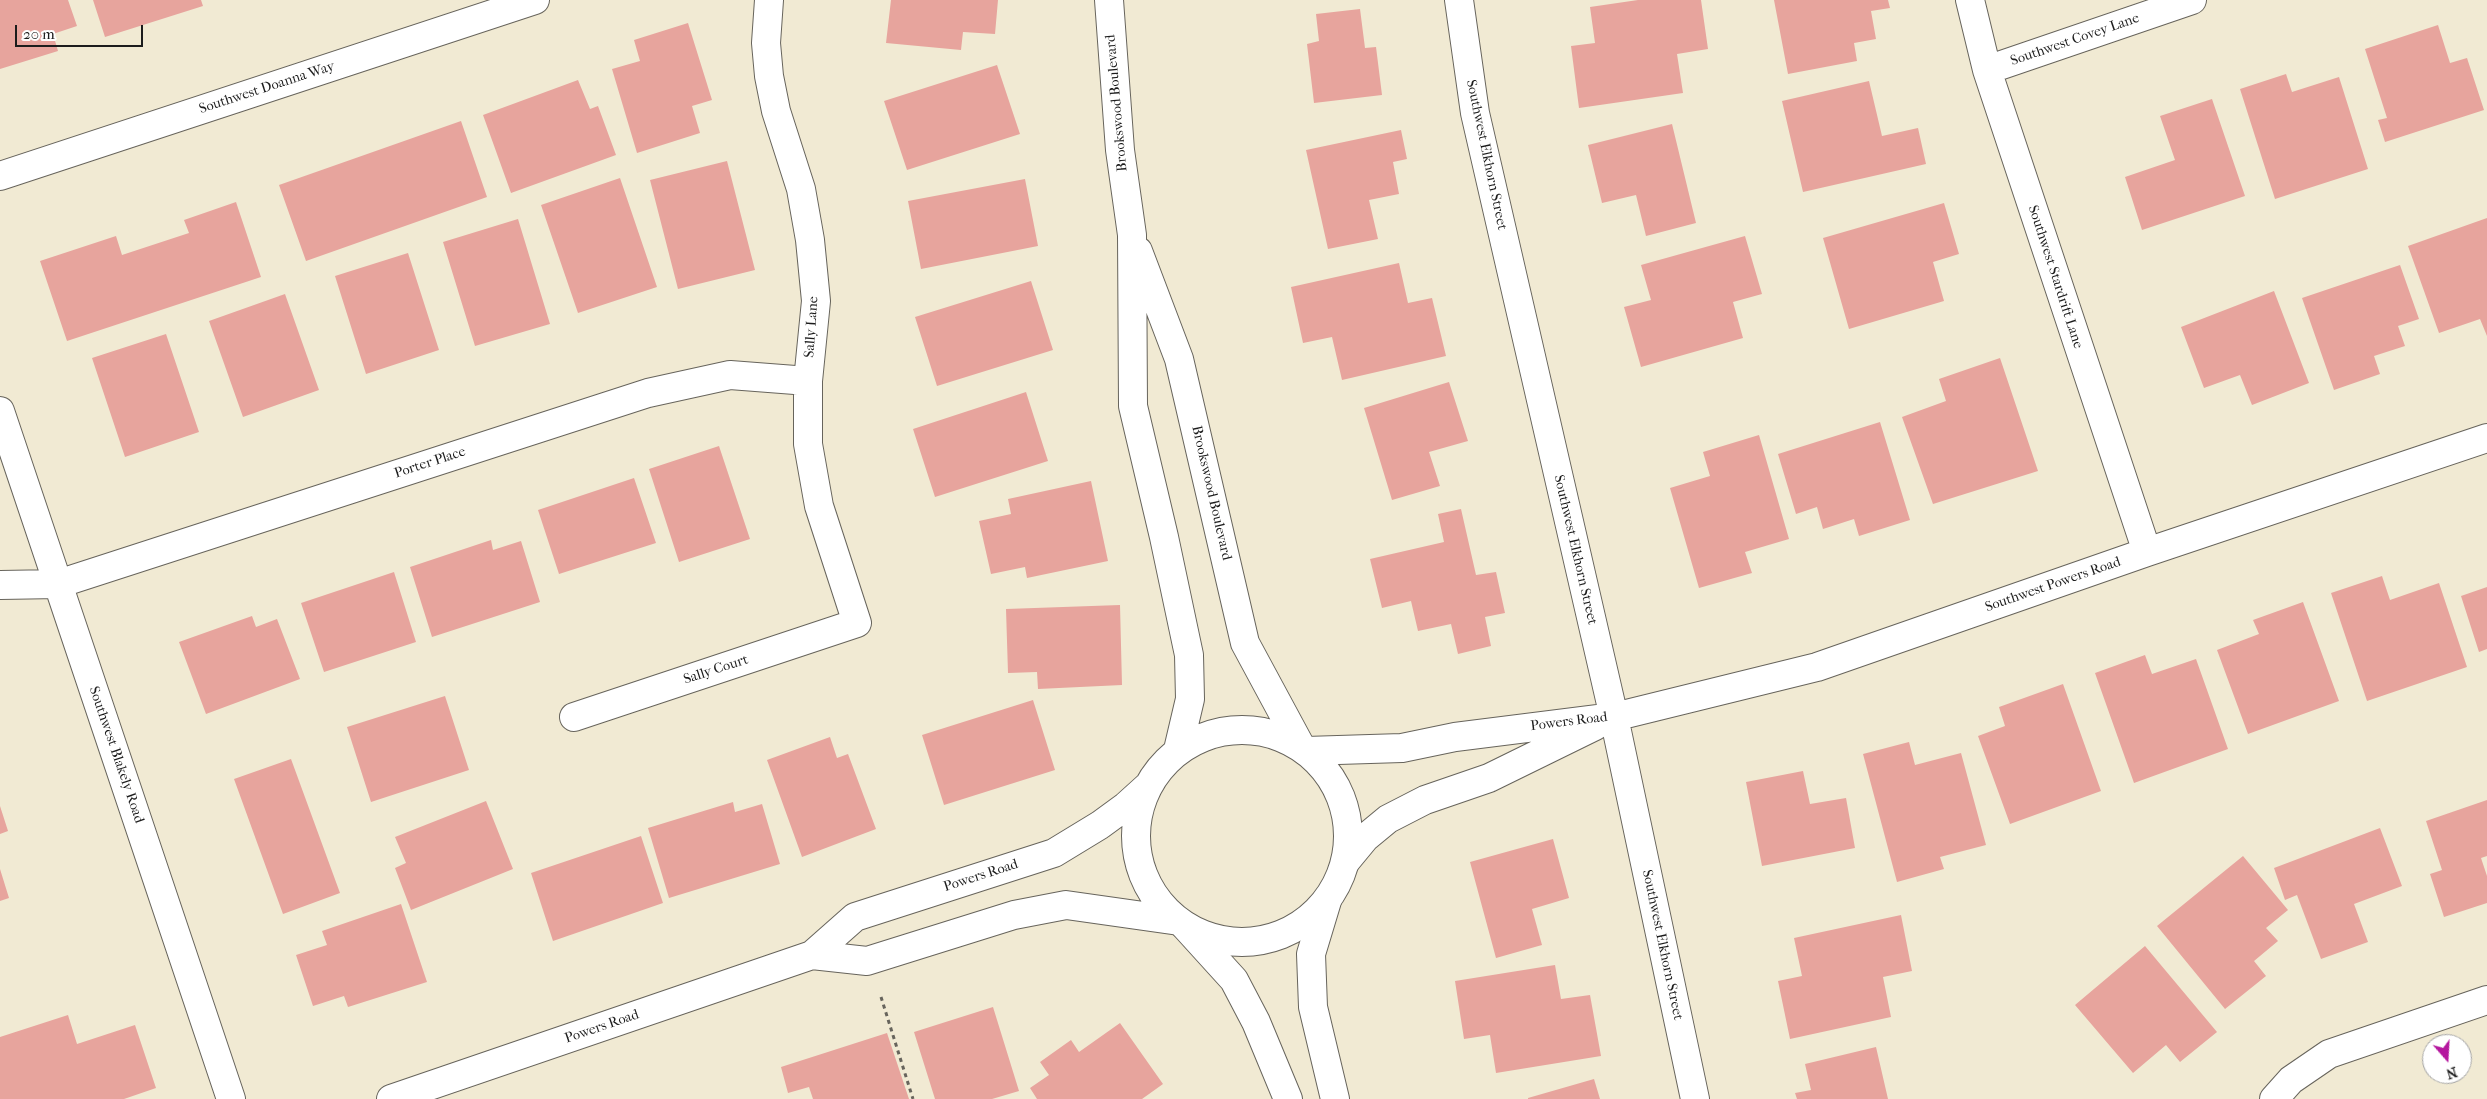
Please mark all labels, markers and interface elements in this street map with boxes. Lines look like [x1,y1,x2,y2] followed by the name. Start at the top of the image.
[2008,10,2142,70] street label: Southwest Covey Lane
[18,15,145,47] scale bar
[23,25,55,43] text: 20 m
[1103,34,1131,172] street label: Brookswood Boulevard
[197,58,337,118] street label: Southwest Doanna Way
[1462,78,1510,232] street label: Southwest Elkhorn Street
[2024,203,2086,351] street label: Southwest Stardrift Lane
[801,296,823,358] street label: Sally Lane
[1187,424,1235,562] street label: Brookswood Boulevard
[392,444,468,482] street label: Porter Place
[1550,473,1600,627] street label: Southwest Elkhorn Street
[1983,554,2123,616] street label: Southwest Powers Road
[682,652,750,688] street label: Sally Court
[85,684,147,826] street label: Southwest Blakely Road
[1530,709,1608,735] street label: Powers Road
[942,856,1020,896] street label: Powers Road
[1638,868,1686,1022] street label: Southwest Elkhorn Street
[563,1006,641,1048] street label: Powers Road
[2422,1034,2472,1084] north arrow
[2444,1063,2460,1082] text: N

